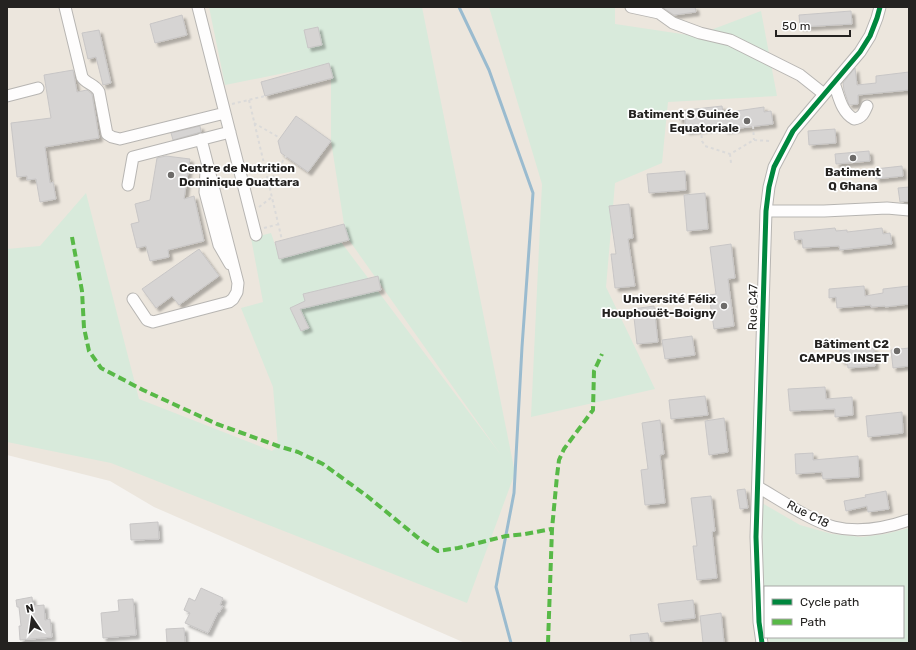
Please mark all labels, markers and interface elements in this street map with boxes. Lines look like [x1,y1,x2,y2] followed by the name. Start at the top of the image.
[776,12,850,38] scale bar
[782,19,810,33] text: 50 m
[628,107,739,135] place label: Batiment S Guinée Equatoriale
[742,116,752,126] marker: Batiment S Guinée Equatoriale
[848,153,858,163] marker: Batiment Q Ghana
[179,161,299,189] place label: Centre de Nutrition Dominique Ouattara
[825,165,881,193] place label: Batiment Q Ghana
[166,170,176,180] marker: Centre de Nutrition Dominique Ouattara
[746,284,760,330] street label: Rue C47
[602,292,716,320] place label: Université Félix Houphouët-Boigny
[719,301,729,311] marker: Université Félix Houphouët-Boigny
[799,337,889,365] place label: Bâtiment C2 CAMPUS INSET
[892,346,902,356] marker: Bâtiment C2 CAMPUS INSET
[785,497,831,531] street label: Rue C18
[764,586,904,638] legend
[800,595,859,609] text: Cycle path
[12,598,52,638] north arrow
[25,602,35,616] text: N
[800,615,826,629] text: Path

